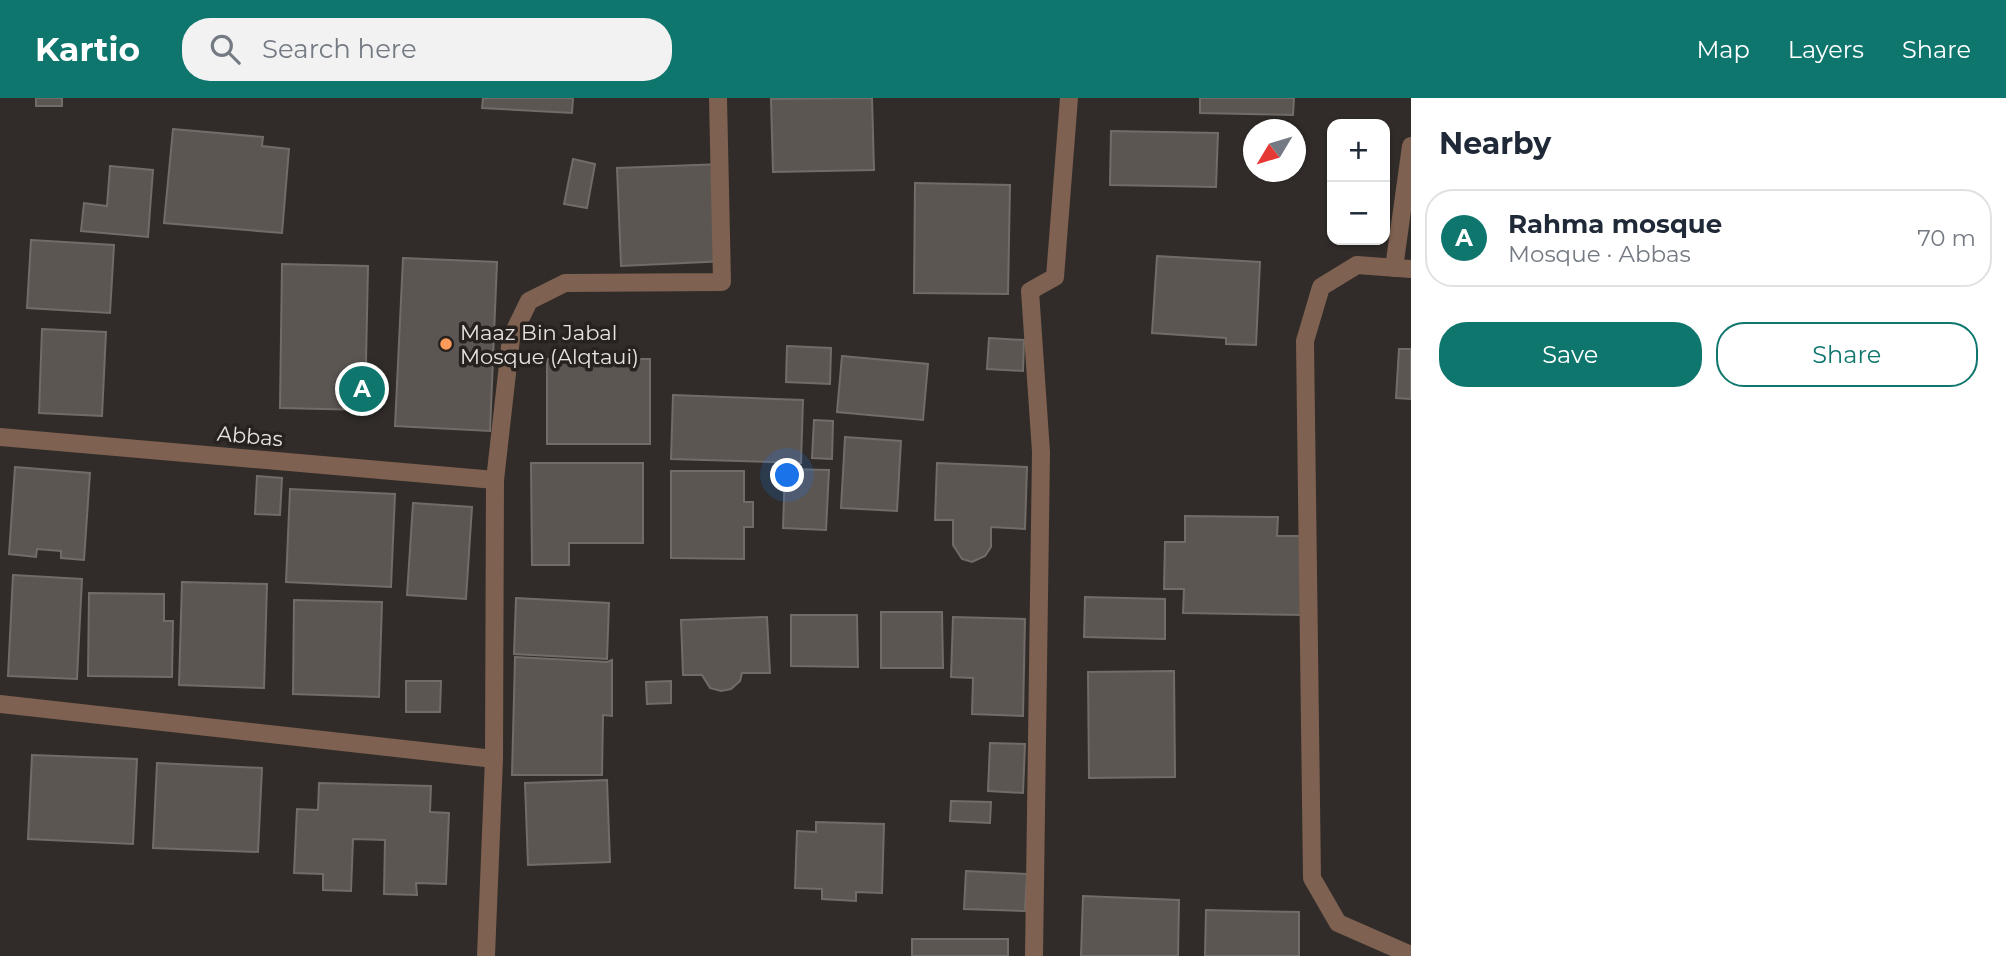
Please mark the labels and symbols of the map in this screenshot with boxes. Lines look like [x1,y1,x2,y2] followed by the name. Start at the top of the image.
[1243,119,1306,182] north arrow
[460,320,639,369] place label: Maaz Bin Jabal Mosque (Alqtaui)
[438,336,454,352] marker: Maaz Bin Jabal Mosque (Alqtaui)
[339,363,385,415] pin: A
[216,421,284,451] street label: Abbas
[770,458,804,492] your location

